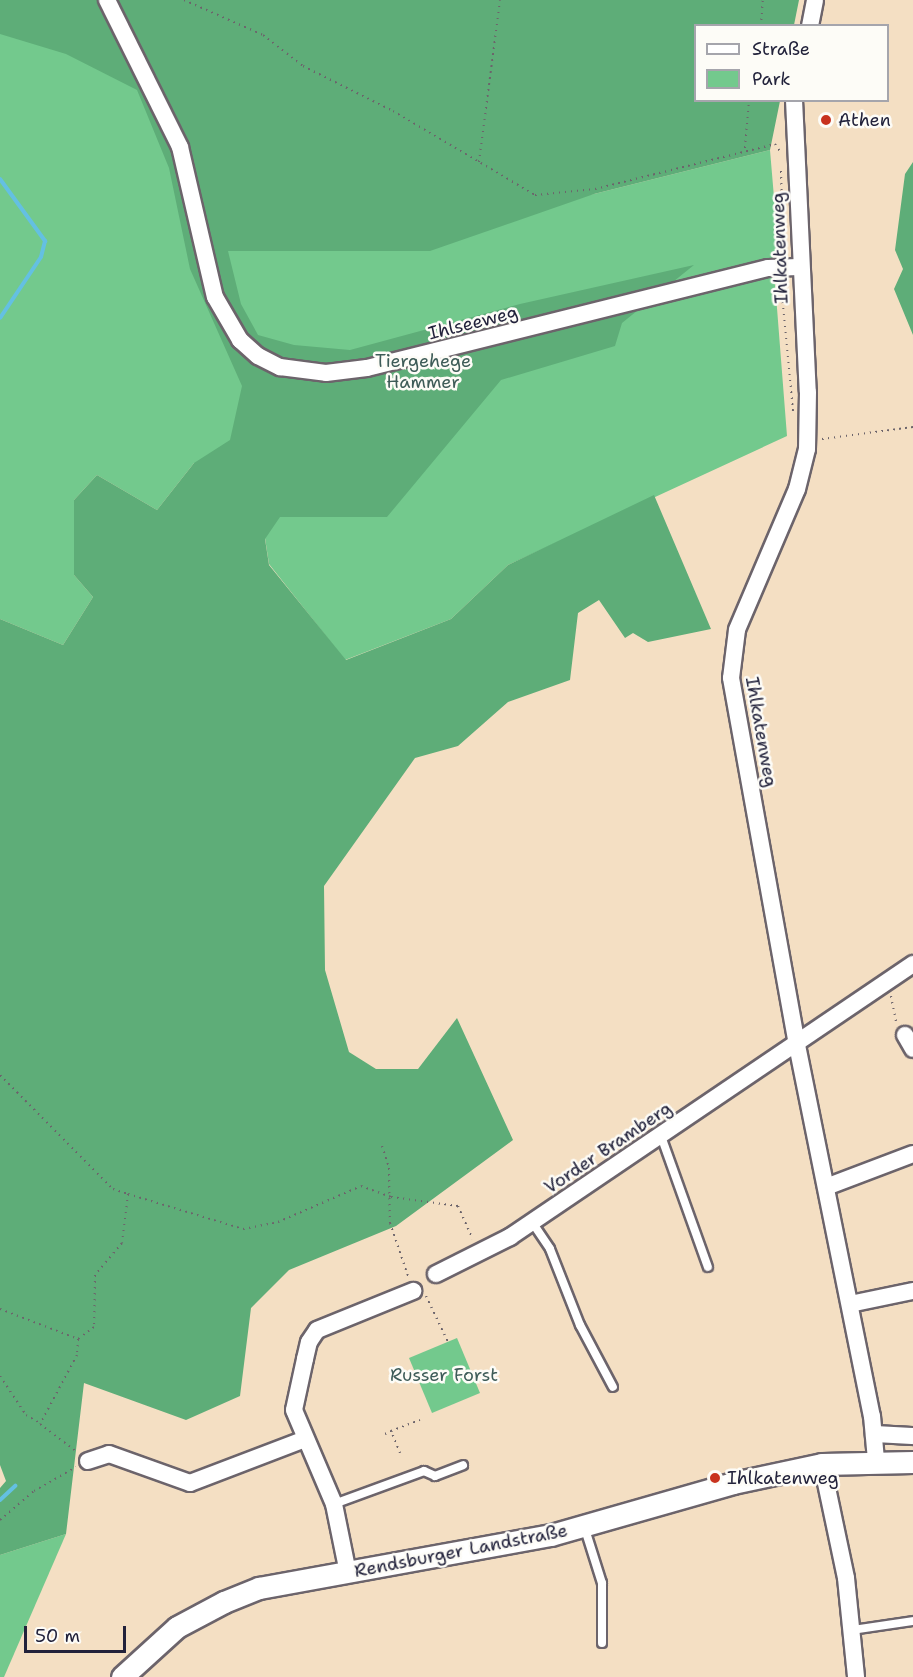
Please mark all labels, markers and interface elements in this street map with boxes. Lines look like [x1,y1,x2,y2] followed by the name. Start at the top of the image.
[694,24,889,102] legend
[752,37,810,61] text: Straße
[752,67,791,91] text: Park
[838,109,891,131] place label: Athen
[819,113,833,127] marker: Athen
[767,192,793,304] street label: Ihlkatenweg
[426,301,520,345] street label: Ihlseeweg
[375,351,471,394] park label: Tiergehege Hammer
[741,675,781,789] street label: Ihlkatenweg
[540,1097,676,1199] street label: Vorder Bramberg
[390,1364,498,1386] park label: Russer Forst
[727,1467,839,1489] place label: Ihlkatenweg
[708,1471,722,1485] marker: Ihlkatenweg
[353,1520,569,1582] street label: Rendsburger Landstraße
[27,1614,129,1652] scale bar
[35,1624,80,1648] text: 50 m

